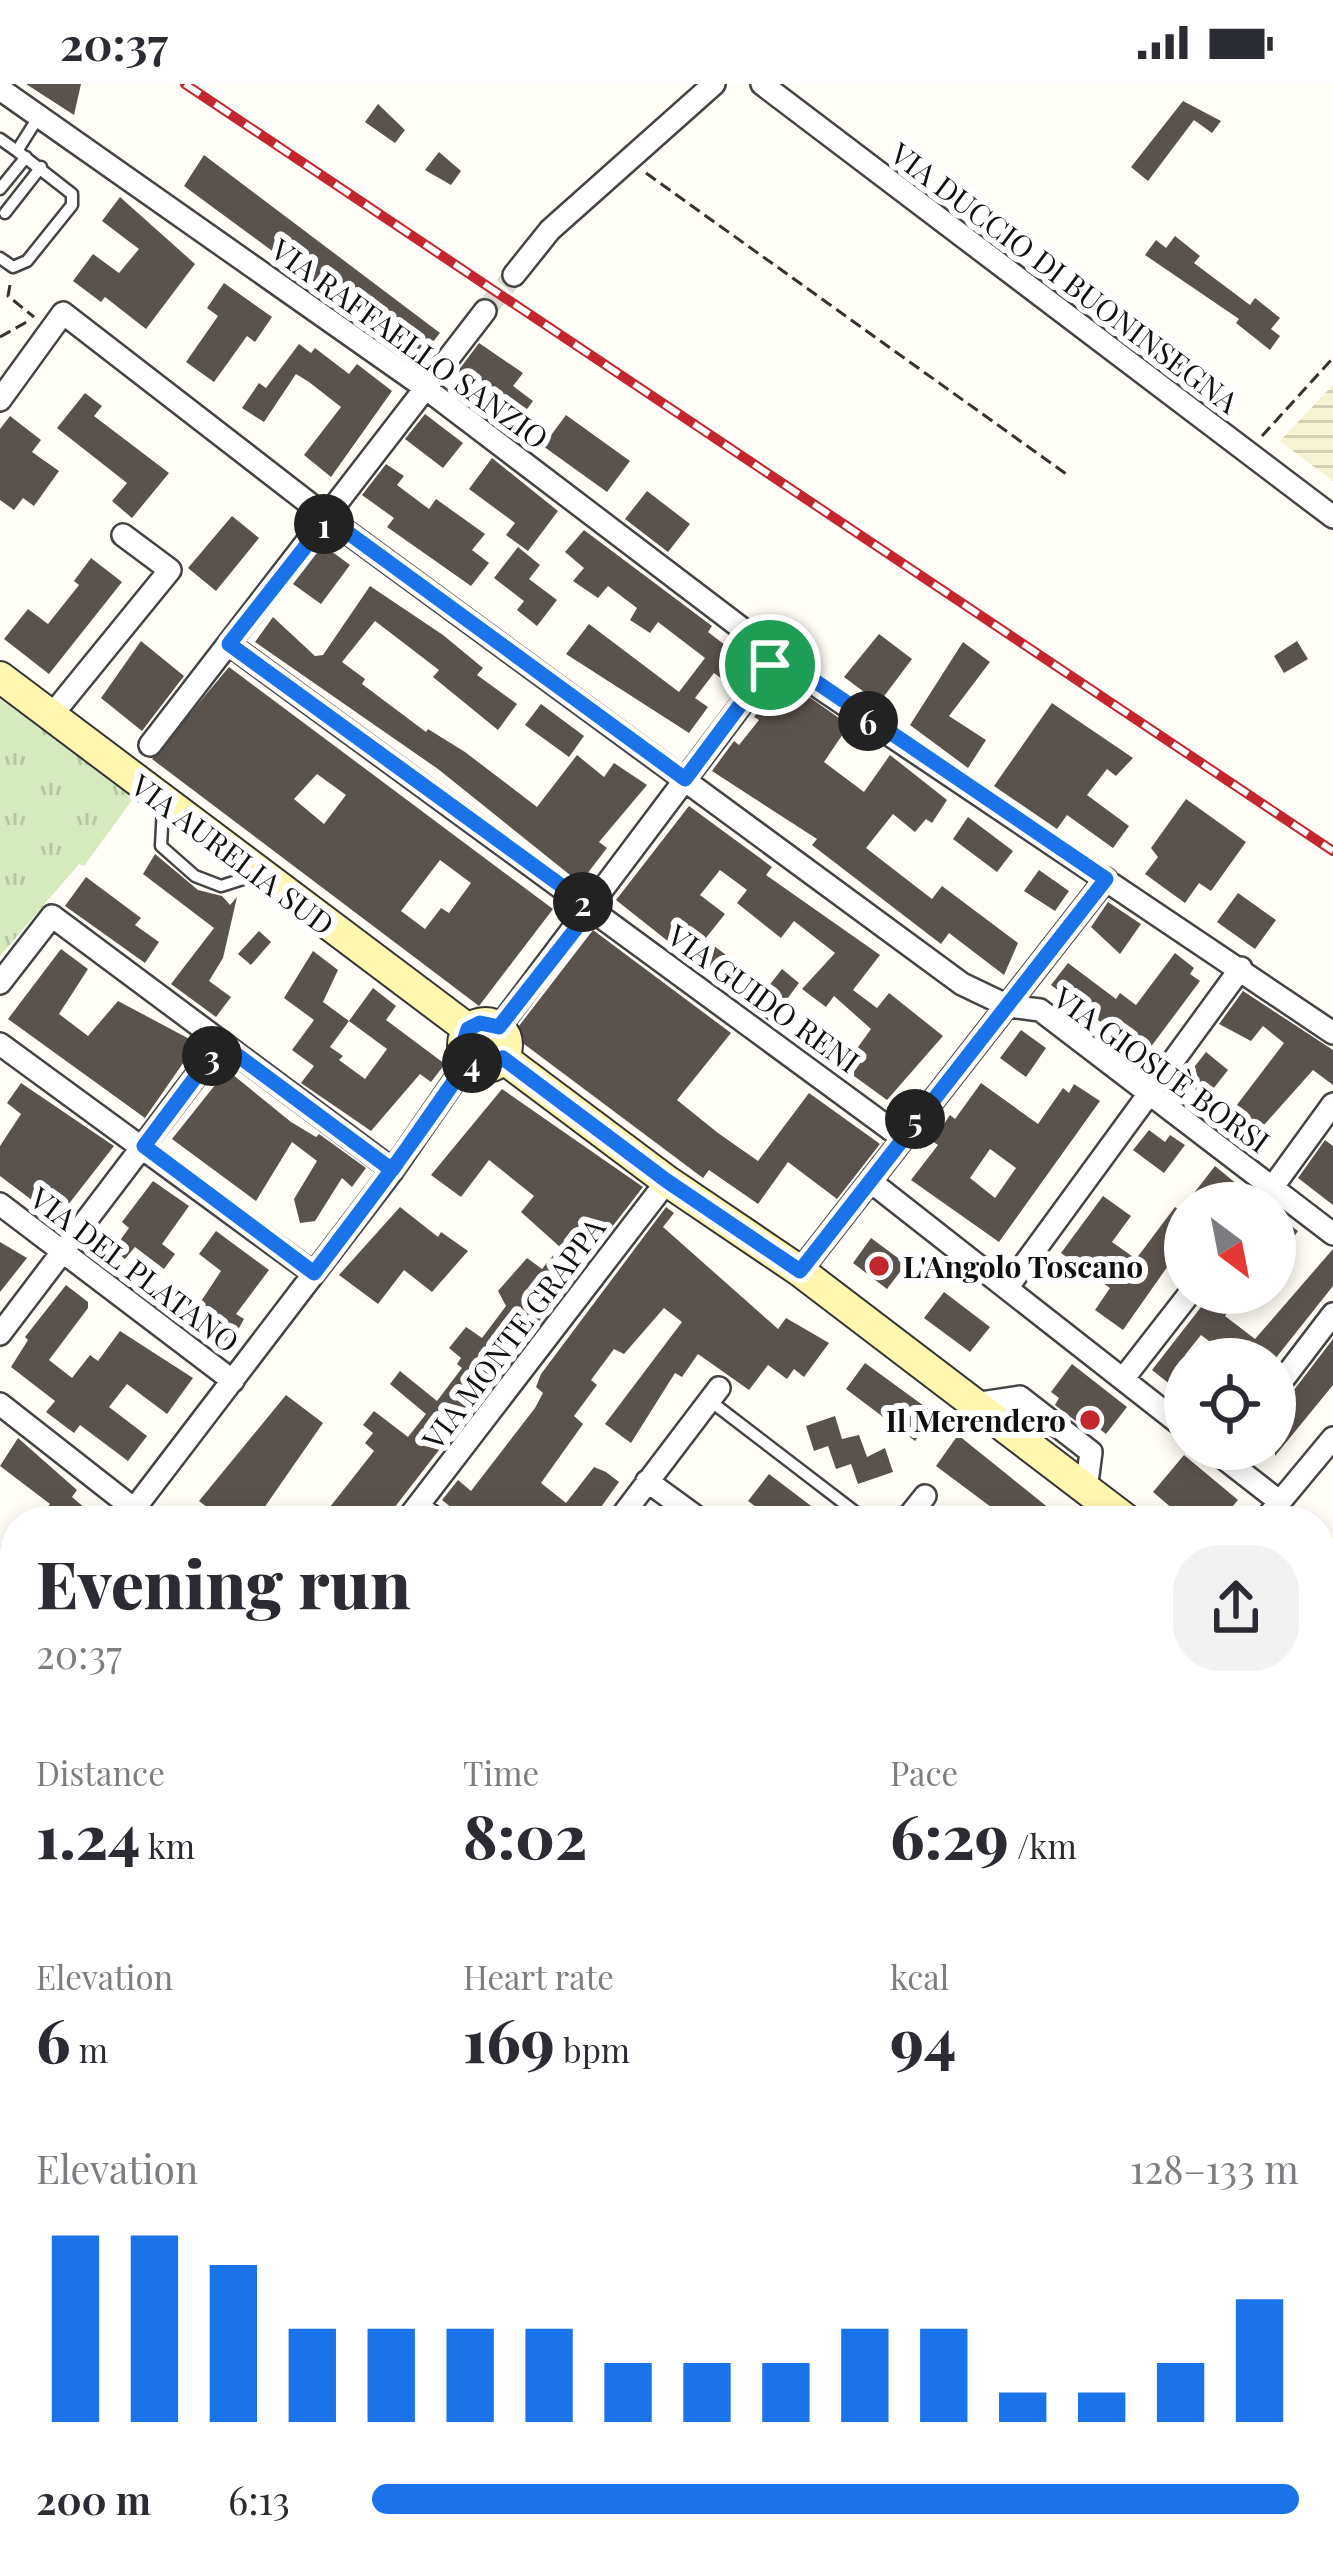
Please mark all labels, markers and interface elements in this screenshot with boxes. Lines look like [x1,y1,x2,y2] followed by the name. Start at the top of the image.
[60,12,168,72] text: 20:37
[882,132,1248,422] street label: VIA DUCCIO DI BUONINSEGNA
[263,228,556,457] street label: VIA RAFFAELLO SANZIO
[294,494,354,554] pin: 1
[318,502,330,546] text: 1
[719,614,821,716] pin
[737,632,803,698] icon: arrive
[838,691,898,751] pin: 6
[859,699,877,743] text: 6
[123,764,342,943] street label: VIA AURELIA SUD
[553,872,613,932] pin: 2
[574,880,592,924] text: 2
[659,914,868,1081] street label: VIA GUIDO RENI
[1045,977,1278,1161] street label: VIA GIOSUÈ BORSI
[182,1026,242,1086] pin: 3
[442,1033,502,1093] pin: 4
[204,1034,220,1078] text: 3
[463,1041,481,1085] text: 4
[885,1089,945,1149] pin: 5
[907,1097,923,1141] text: 5
[22,1177,247,1361] street label: VIA DEL PLATANO
[1164,1182,1296,1314] north arrow
[1164,1182,1296,1470] map controls
[412,1208,614,1458] street label: VIA MONTE GRAPPA
[903,1246,1143,1286] place label: L'Angolo Toscano
[866,1253,892,1279] marker: L'Angolo Toscano
[1164,1338,1296,1470] button: locate
[886,1400,1066,1440] place label: Il Merendero
[1077,1407,1103,1433] marker: Il Merendero
[36,1538,411,1626] text: Evening run
[1173,1545,1299,1671] button: share
[36,1627,122,1679] text: 20:37
[36,1750,165,1794] text: Distance
[463,1750,539,1794] text: Time
[890,1750,958,1794] text: Pace
[36,1794,140,1874] text: 1.24
[463,1794,587,1874] text: 8:02
[890,1794,1009,1874] text: 6:29
[140,1823,195,1867] text: km
[1009,1823,1077,1867] text: /km
[36,1954,173,1998] text: Elevation
[463,1954,614,1998] text: Heart rate
[890,1954,949,1998] text: kcal
[36,1998,71,2078] text: 6
[463,1998,555,2078] text: 169
[890,1998,956,2078] text: 94
[71,2027,108,2071] text: m
[555,2027,630,2071] text: bpm
[36,2142,198,2194] text: Elevation
[1130,2142,1299,2194] text: 128–133 m
[36,2473,151,2525] text: 200 m
[228,2473,290,2525] text: 6:13

